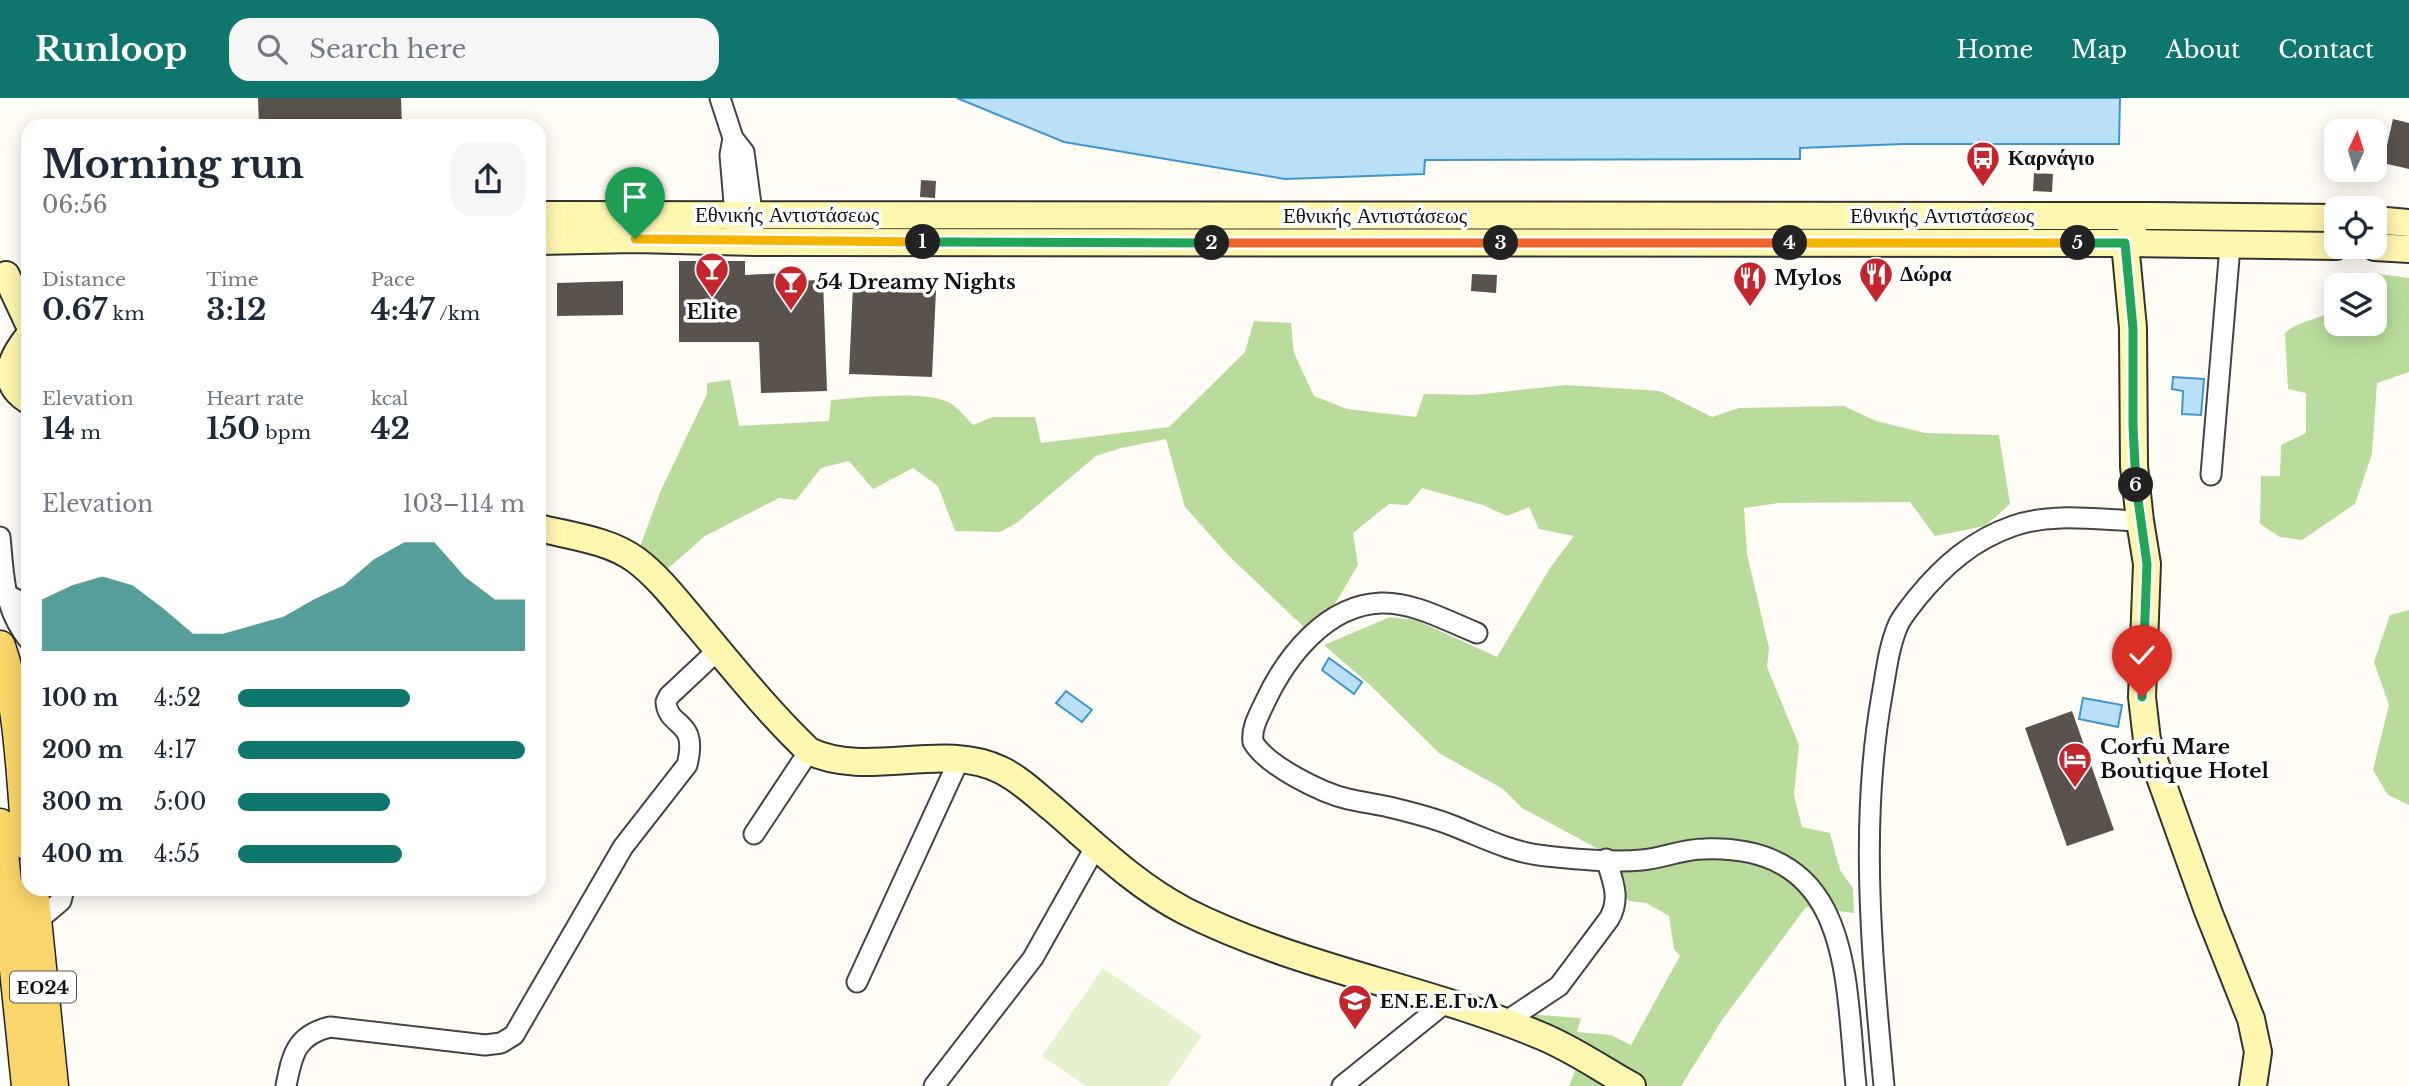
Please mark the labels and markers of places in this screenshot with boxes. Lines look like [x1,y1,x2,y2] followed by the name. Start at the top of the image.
[1964,139,2002,188] bus stop icon: Καρνάγιο
[2008,145,2095,171] place label: Καρνάγιο
[605,167,665,239] pin
[906,225,940,260] pin: 1
[1194,226,1230,260] pin: 2
[1484,226,1518,260] pin: 3
[1772,226,1808,260] pin: 4
[2060,226,2096,260] pin: 5
[693,250,731,299] bar icon: Elite
[1857,255,1895,304] restaurant icon: Δώρα
[1731,259,1769,308] restaurant icon: Mylos
[1900,261,1952,287] place label: Δώρα
[772,263,810,312] bar icon: 54 Dreamy Nights
[1774,265,1842,291] place label: Mylos
[816,269,1016,295] place label: 54 Dreamy Nights
[686,299,738,325] place label: Elite
[2118,468,2154,502] pin: 6
[2112,625,2172,697] pin
[2100,734,2270,784] place label: Corfu Mare Boutique Hotel
[2056,740,2094,789] hotel icon: Corfu Mare Boutique Hotel
[1336,982,1374,1031] school or university icon: ΕΝ.Ε.Ε.Γυ.Λ
[1380,988,1498,1014] place label: ΕΝ.Ε.Ε.Γυ.Λ

